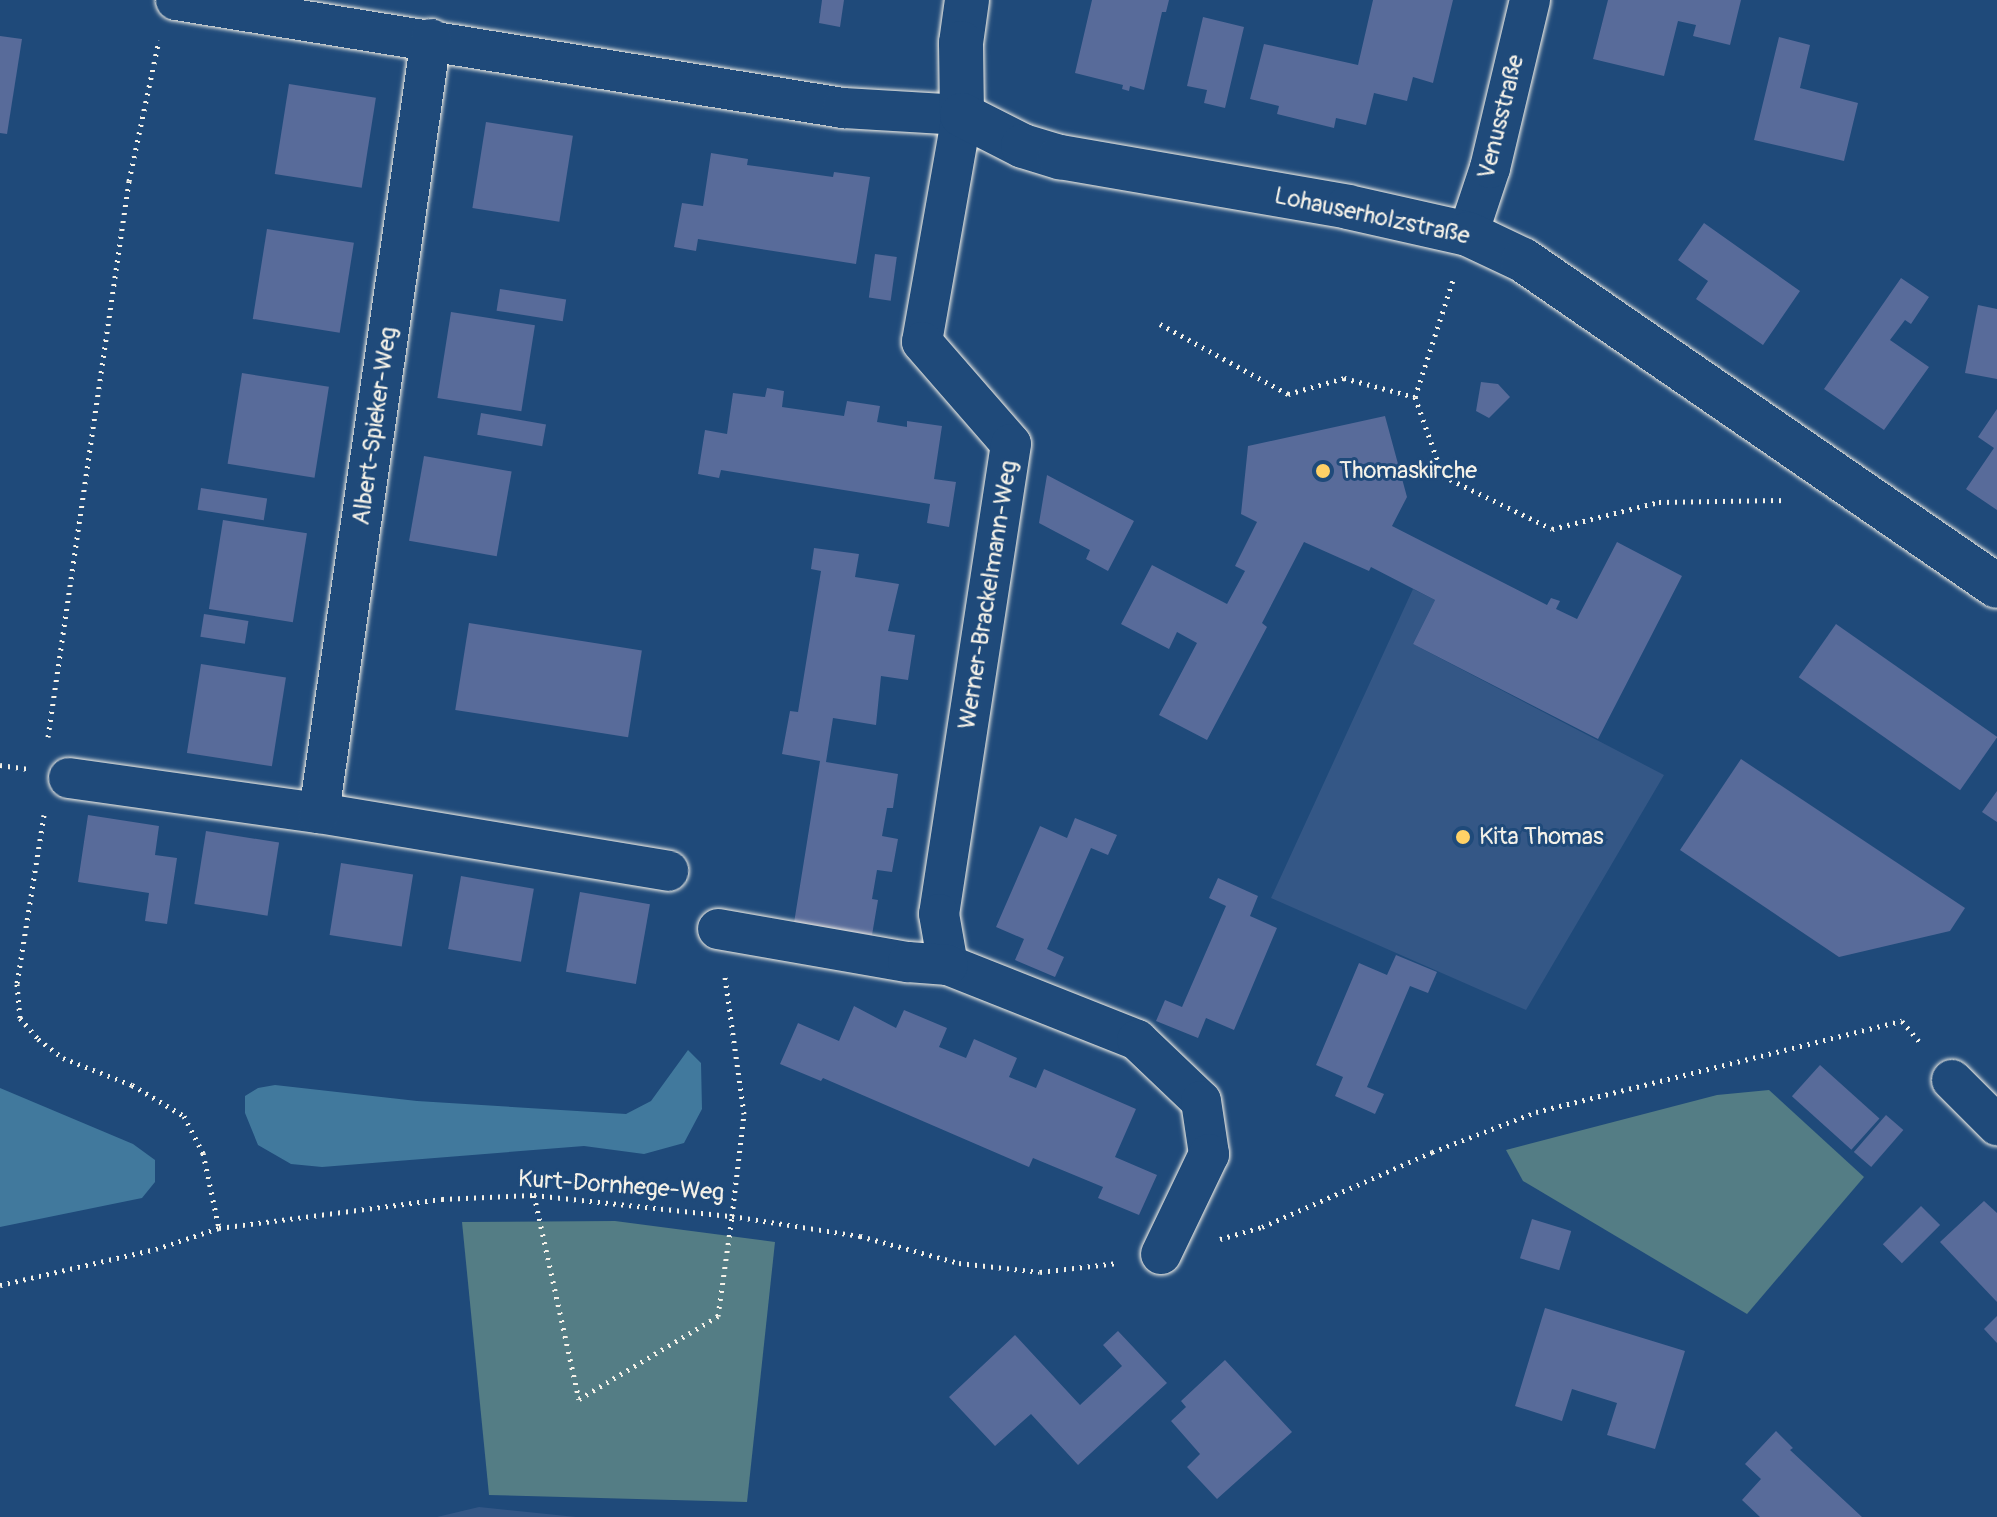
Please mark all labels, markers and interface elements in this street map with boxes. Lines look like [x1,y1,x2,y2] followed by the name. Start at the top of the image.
[1472,52,1530,182] street label: Venusstraße
[1272,181,1472,251] street label: Lohauserholzstraße
[347,325,403,527] street label: Albert-Spieker-Weg
[1339,457,1477,485] place label: Thomaskirche
[953,459,1023,731] street label: Werner-Brackelmann-Weg
[1314,462,1332,480] marker: Thomaskirche
[1479,823,1604,851] place label: Kita Thomas
[1454,828,1472,846] marker: Kita Thomas
[517,1164,725,1208] street label: Kurt-Dornhege-Weg

